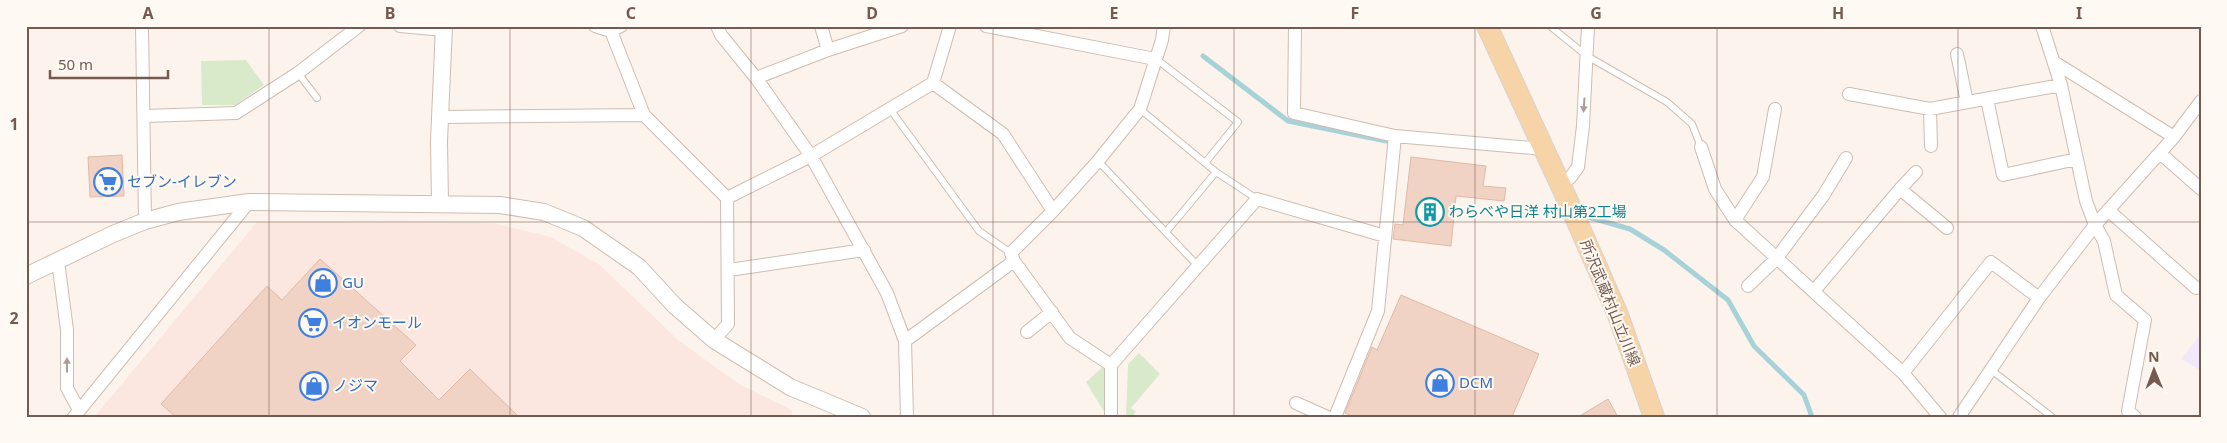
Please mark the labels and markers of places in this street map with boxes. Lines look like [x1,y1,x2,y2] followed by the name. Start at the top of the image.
[93,167,123,197] supermarket icon: セブン-イレブン
[127,171,237,191] place label: セブン-イレブン
[1415,197,1445,227] building icon: わらべや日洋 村山第2工場
[1449,201,1626,221] place label: わらべや日洋 村山第2工場
[308,268,338,298] shop icon: GU
[342,272,364,292] place label: GU
[298,308,328,338] supermarket icon: イオンモール
[332,312,422,332] place label: イオンモール
[1425,368,1455,398] shop icon: DCM
[299,371,329,401] shop icon: ノジマ
[1459,372,1493,392] place label: DCM
[333,375,378,395] place label: ノジマ

